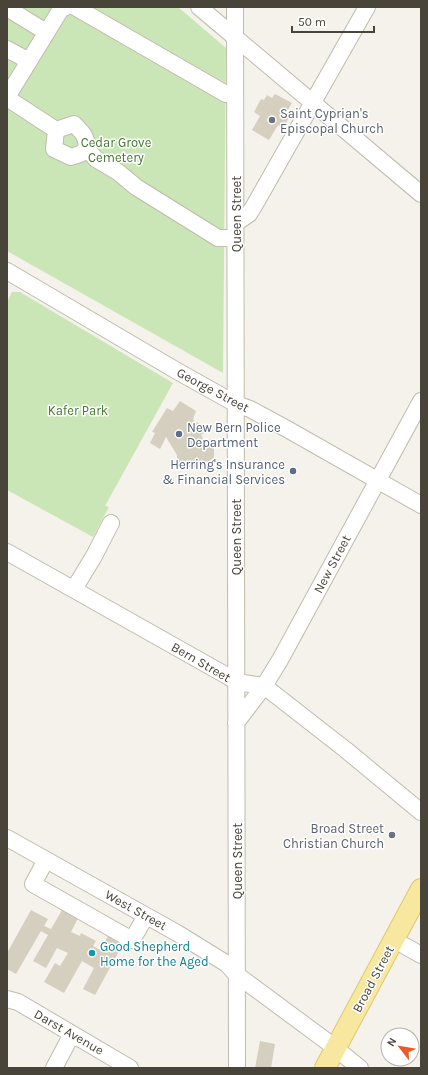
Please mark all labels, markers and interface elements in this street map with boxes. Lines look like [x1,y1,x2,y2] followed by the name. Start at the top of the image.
[292,8,374,34] scale bar
[298,15,326,29] text: 50 m
[280,106,384,136] place label: Saint Cyprian's Episcopal Church
[267,115,277,125] marker: Saint Cyprian's Episcopal Church
[81,135,152,165] park label: Cedar Grove Cemetery
[229,176,244,252] street label: Queen Street
[174,365,252,415] street label: George Street
[48,403,108,418] park label: Kafer Park
[187,420,281,450] place label: New Bern Police Department
[174,429,184,439] marker: New Bern Police Department
[162,457,285,487] place label: Herring's Insurance & Financial Services
[288,466,298,476] marker: Herring's Insurance & Financial Services
[229,499,244,575] street label: Queen Street
[310,532,354,596] street label: New Street
[169,639,233,685] street label: Bern Street
[283,821,384,851] place label: Broad Street Christian Church
[230,823,245,899] street label: Queen Street
[387,830,397,840] marker: Broad Street Christian Church
[102,887,170,933] street label: West Street
[100,939,209,969] place label: Good Shepherd Home for the Aged
[349,943,397,1015] street label: Broad Street
[87,948,97,958] marker: Good Shepherd Home for the Aged
[31,1006,107,1058] street label: Darst Avenue
[380,1027,420,1067] north arrow
[384,1035,399,1049] text: N

